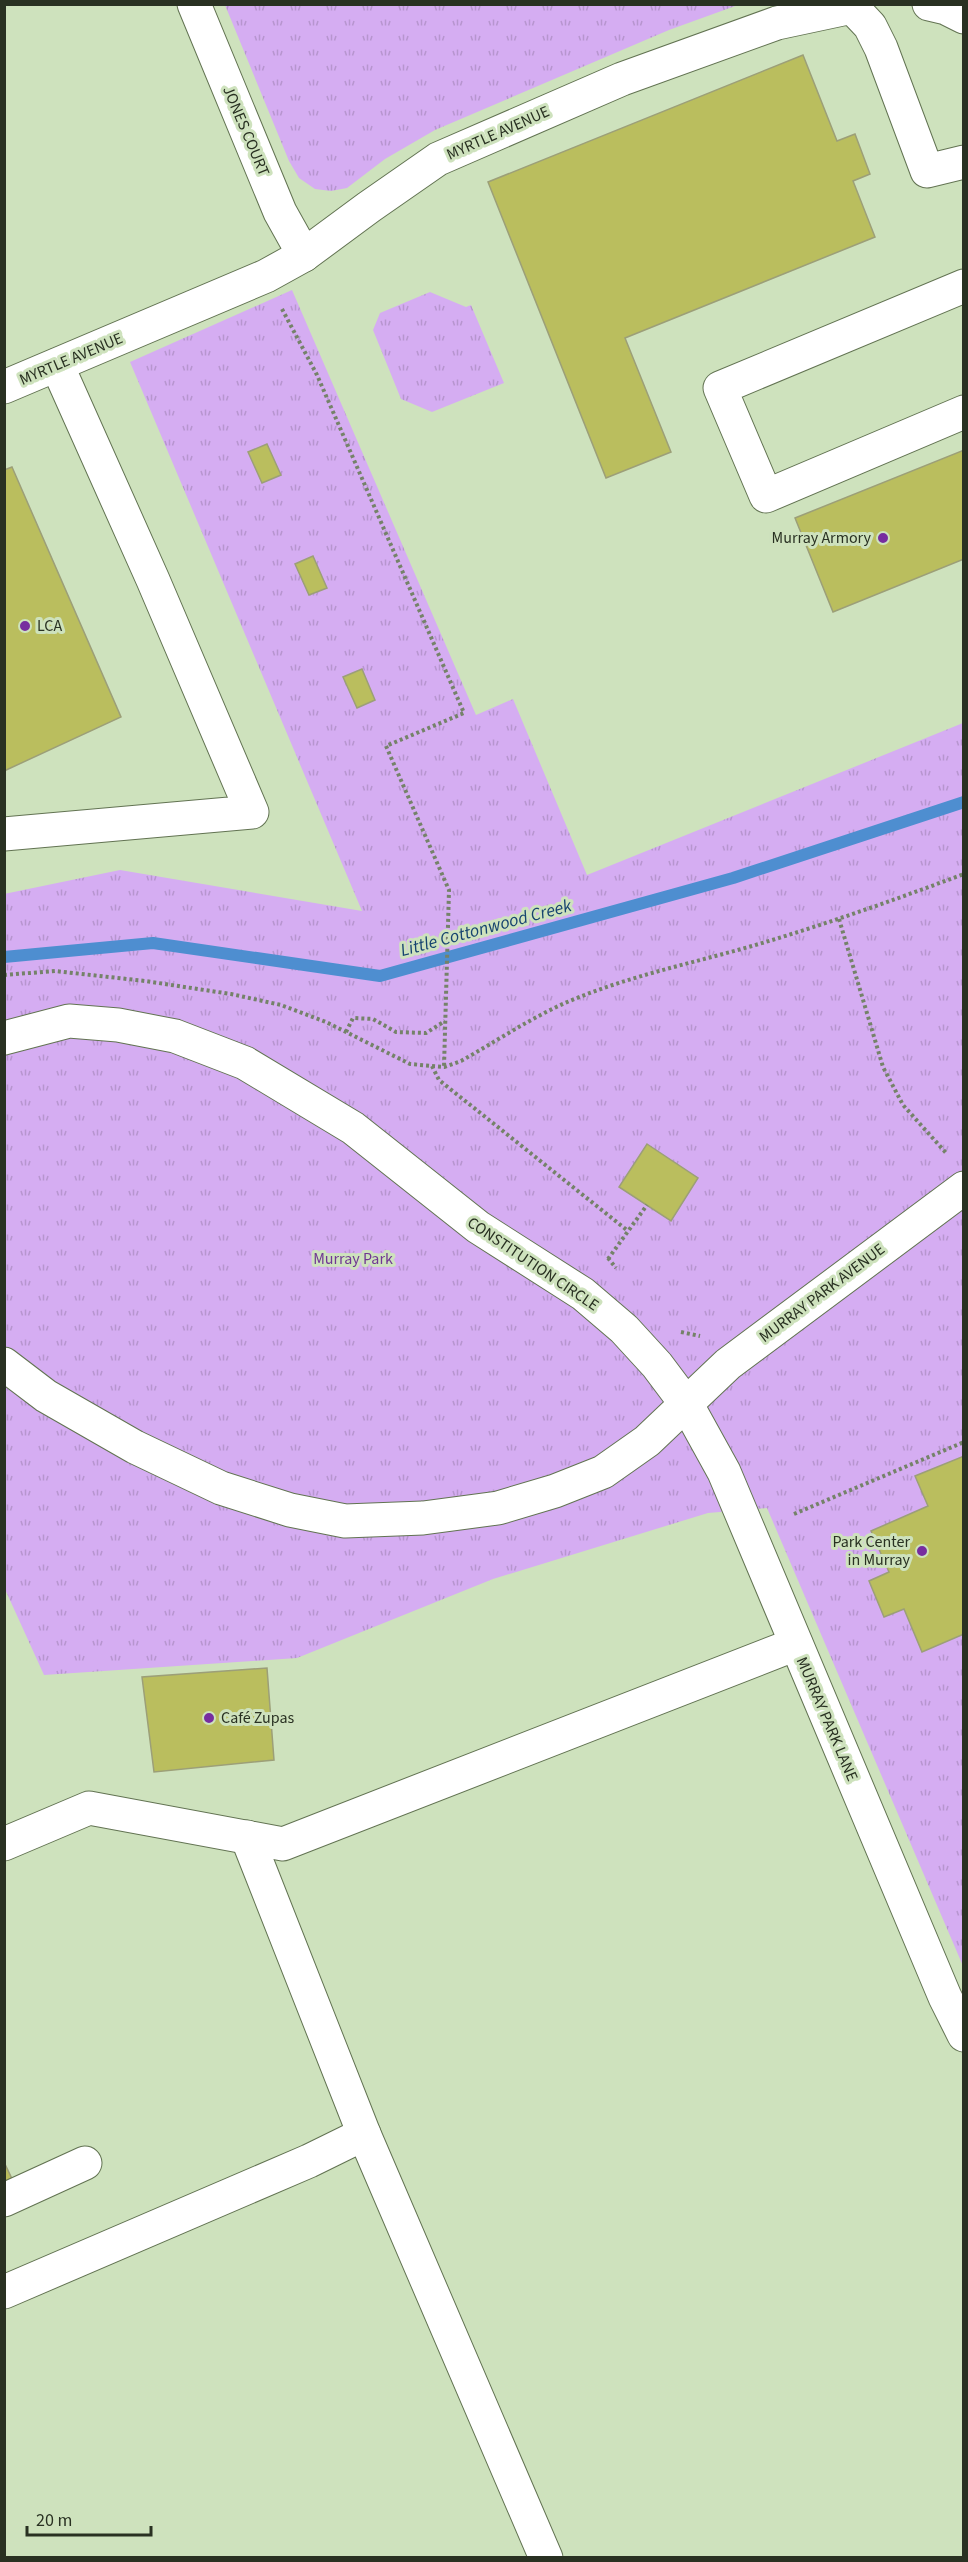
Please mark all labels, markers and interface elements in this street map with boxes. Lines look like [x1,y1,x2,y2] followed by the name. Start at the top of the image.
[217,83,275,180] street label: JONES COURT
[443,101,553,165] street label: MYRTLE AVENUE
[16,327,126,391] street label: MYRTLE AVENUE
[772,527,872,549] place label: Murray Armory
[876,531,890,545] marker: Murray Armory
[37,615,62,637] place label: LCA
[18,619,32,633] marker: LCA
[398,893,575,963] water label: Little Cottonwood Creek
[463,1212,603,1316] street label: CONSTITUTION CIRCLE
[755,1238,889,1348] street label: MURRAY PARK AVENUE
[313,1248,393,1270] park label: Murray Park
[832,1531,911,1571] place label: Park Center in Murray
[915,1544,929,1558] marker: Park Center in Murray
[791,1653,863,1785] street label: MURRAY PARK LANE
[221,1707,295,1729] place label: Café Zupas
[202,1711,216,1725] marker: Café Zupas
[27,2499,152,2537] scale bar
[36,2508,72,2533] text: 20 m

